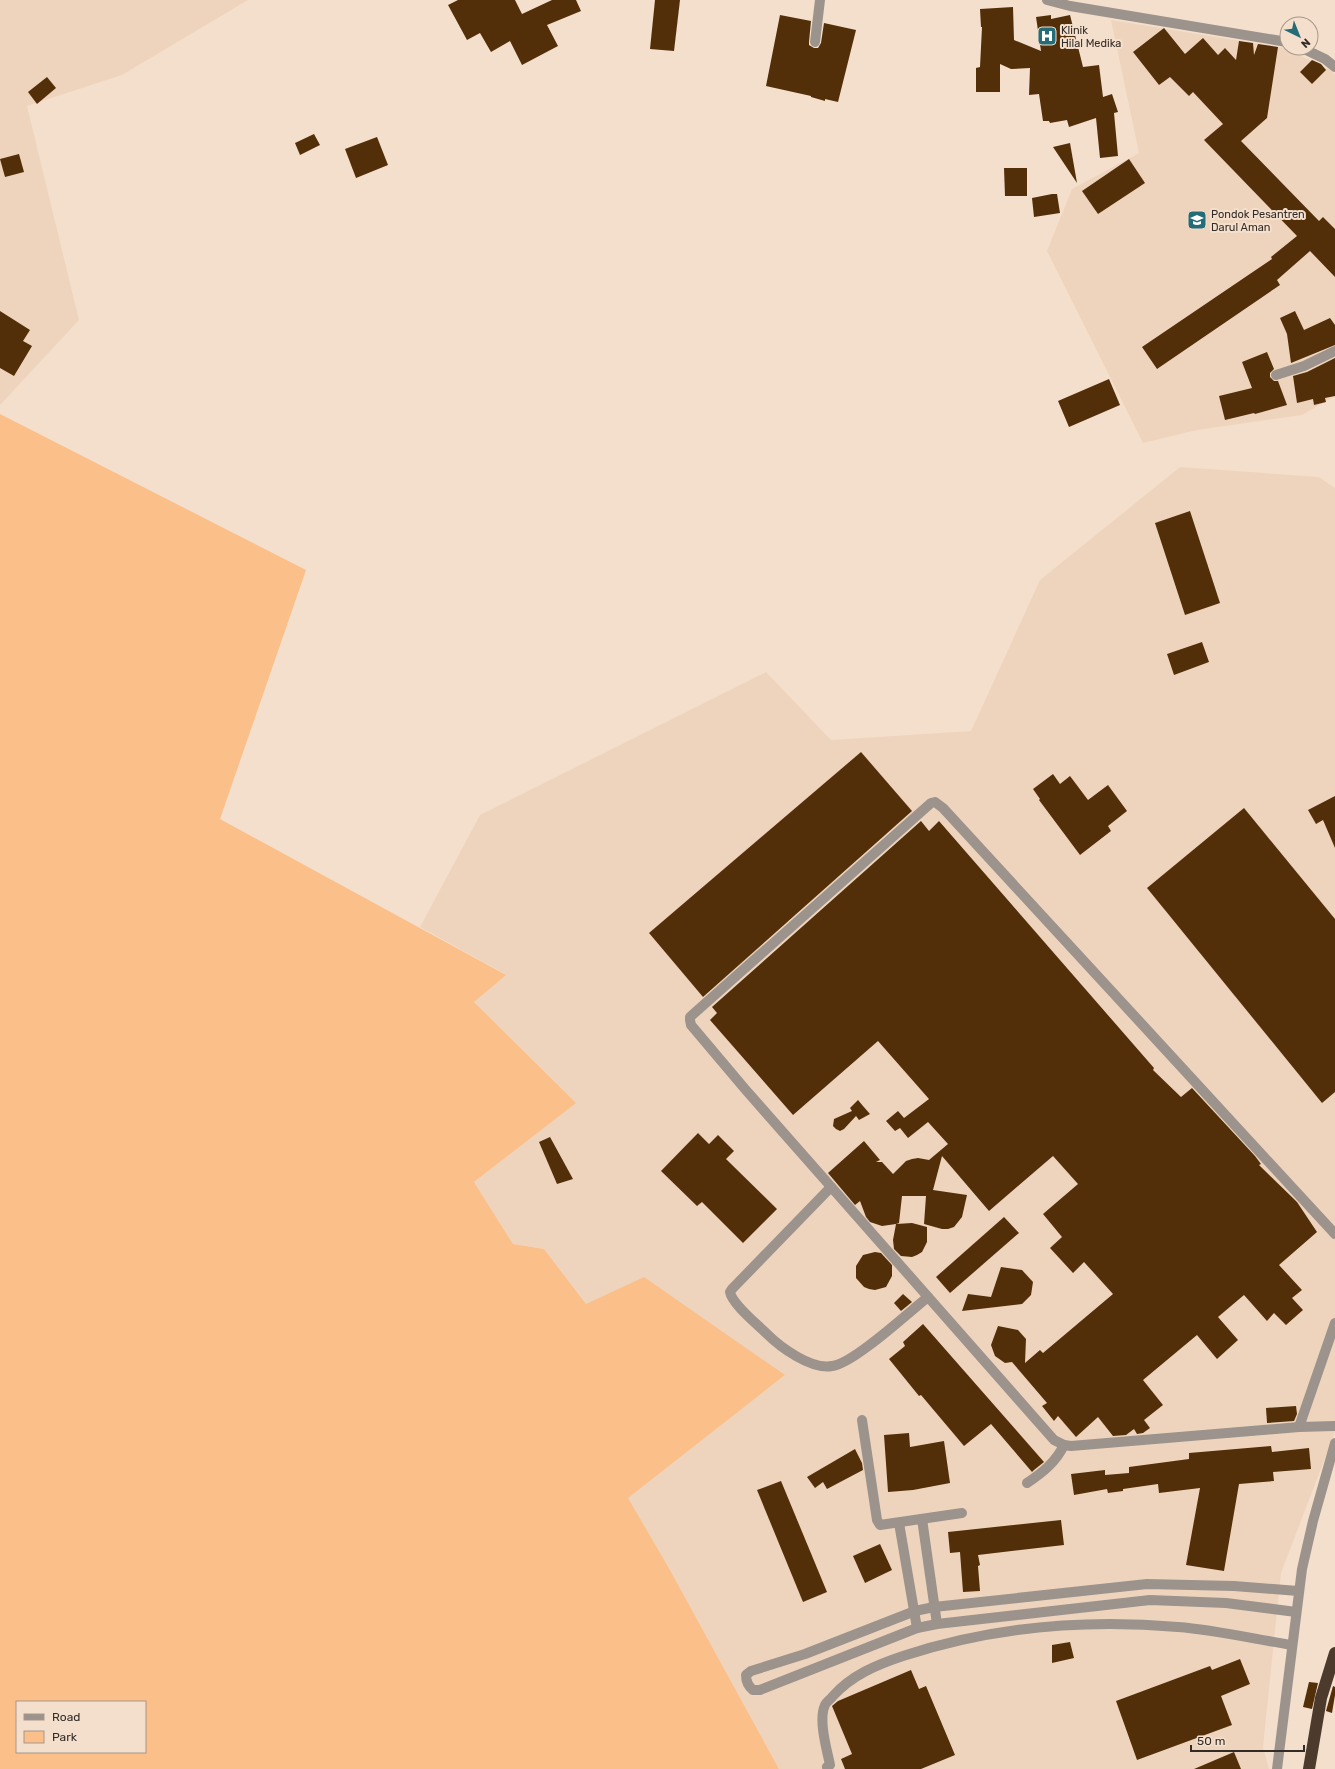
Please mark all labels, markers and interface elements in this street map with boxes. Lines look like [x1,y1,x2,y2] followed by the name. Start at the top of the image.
[1279,16,1319,56] north arrow
[1061,24,1121,50] place label: Klinik Hilal Medika
[1036,25,1058,47] hospital icon: Klinik Hilal Medika
[1298,35,1313,50] text: N
[1211,208,1305,234] place label: Pondok Pesantren Darul Aman
[1186,209,1208,231] school or university icon: Pondok Pesantren Darul Aman
[16,1701,146,1753] legend
[52,1710,80,1724] text: Road
[1191,1727,1304,1753] scale bar
[52,1730,78,1744] text: Park
[1197,1734,1225,1748] text: 50 m

